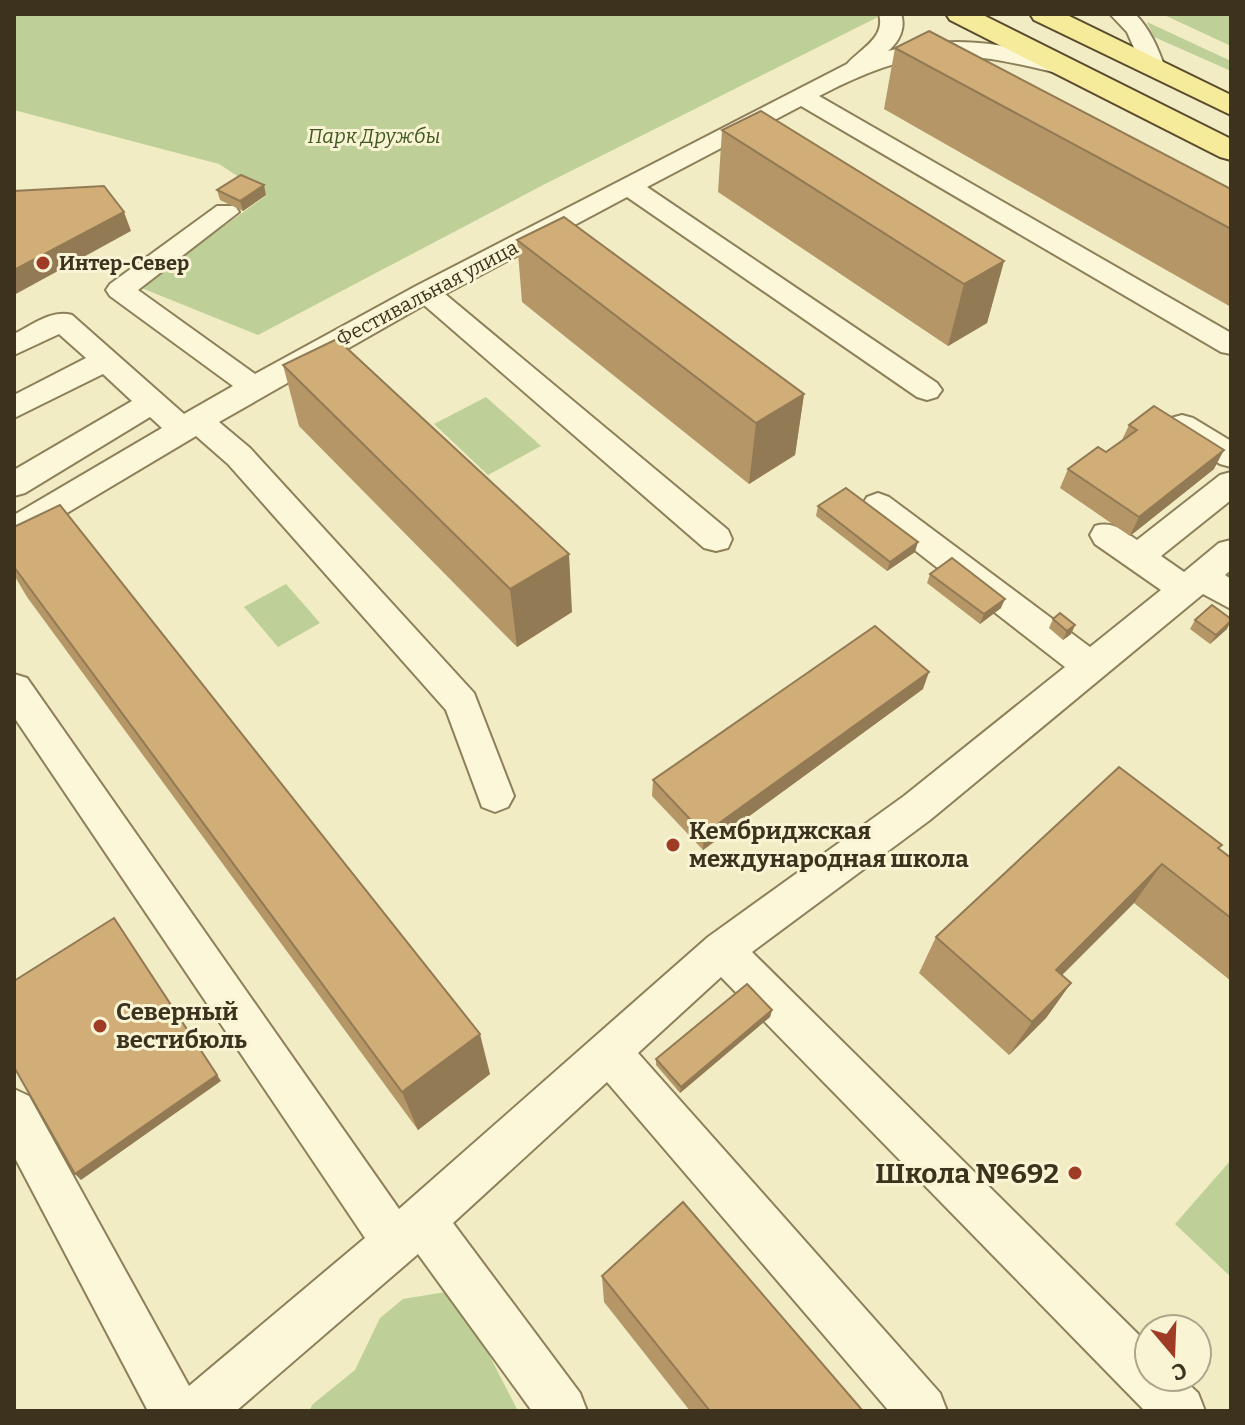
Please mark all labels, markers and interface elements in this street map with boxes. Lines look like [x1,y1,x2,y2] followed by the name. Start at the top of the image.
[308,124,440,148] park label: Парк Дружбы
[332,235,522,351] street label: Фестивальная улица
[59,251,189,275] place label: Интер-Север
[34,254,52,272] marker: Интер-Север
[689,817,969,873] place label: Кембриджская международная школа
[664,836,682,854] marker: Кембриджская международная школа
[116,998,247,1054] place label: Северный вестибюль
[91,1017,109,1035] marker: Северный вестибюль
[875,1157,1059,1190] place label: Школа №692
[1066,1164,1084,1182] marker: Школа №692
[1133,1313,1213,1393] north arrow
[1168,1356,1190,1386] text: С

